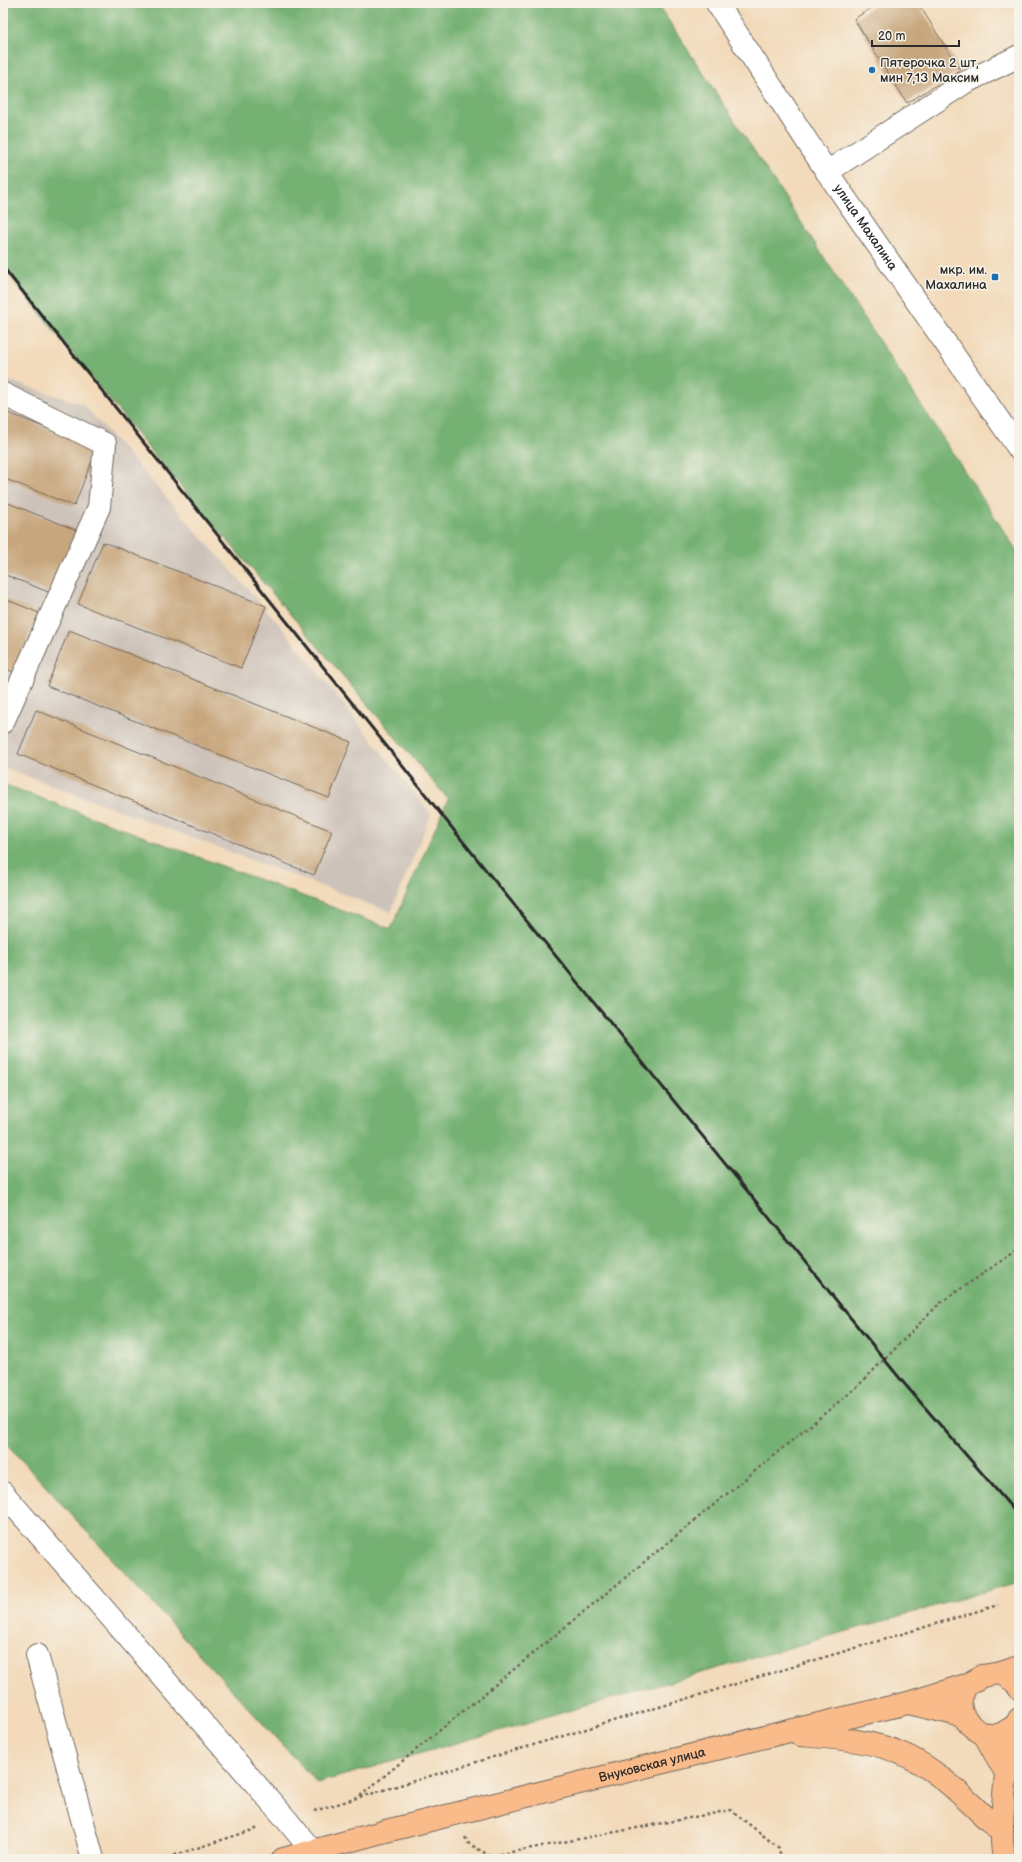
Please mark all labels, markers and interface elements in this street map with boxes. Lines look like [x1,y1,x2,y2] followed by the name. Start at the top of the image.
[872,22,959,48] scale bar
[878,29,905,44] text: 20 m
[880,55,979,86] place label: Пятерочка 2 шт, мин 7,13 Максим
[867,65,877,75] marker: Пятерочка 2 шт, мин 7,13 Максим
[830,181,901,274] street label: улица Махалина
[925,262,987,293] place label: мкр. им. Махалина
[990,272,1000,282] marker: мкр. им. Махалина
[597,1744,708,1786] street label: Внуковская улица

